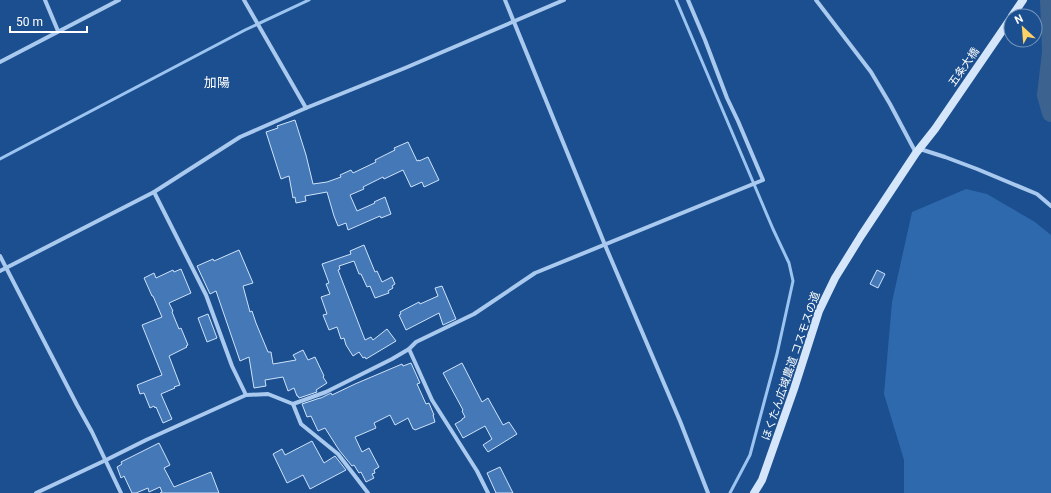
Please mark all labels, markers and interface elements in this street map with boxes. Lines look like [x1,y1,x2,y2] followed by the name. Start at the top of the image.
[10,8,87,34] scale bar
[1003,8,1043,48] north arrow
[1012,12,1025,27] text: N
[16,15,43,29] text: 50 m
[946,45,982,89] street label: 五条大橋
[204,75,230,90] district label: 加陽
[759,290,823,442] street label: ほくたん広域農道 コスモスの道

